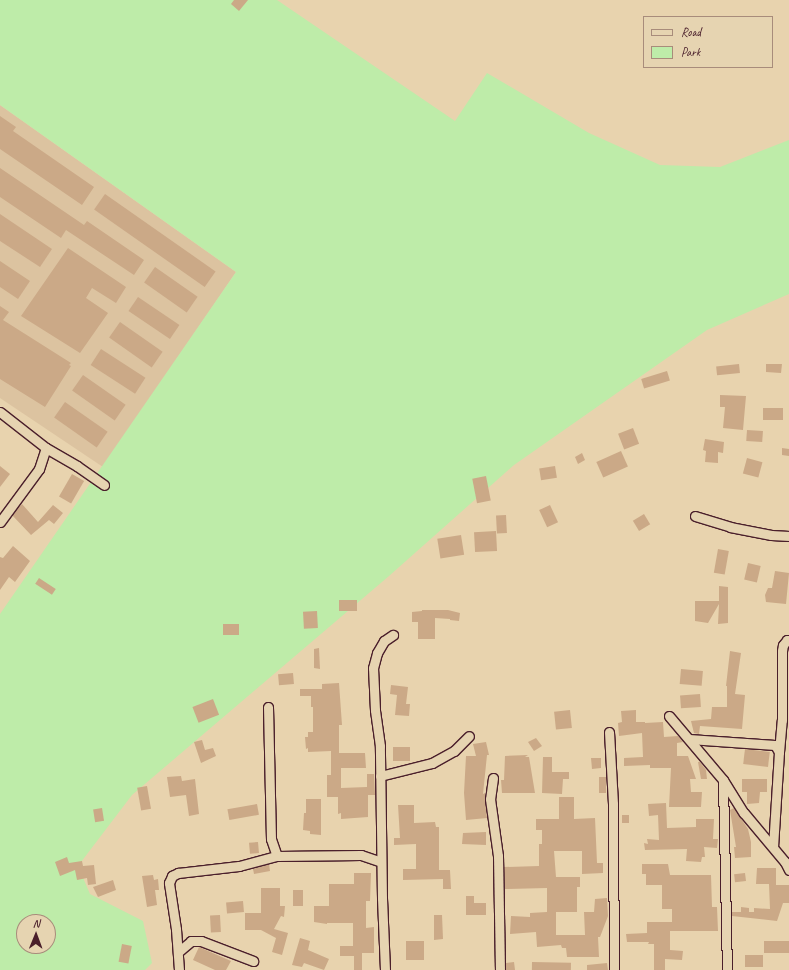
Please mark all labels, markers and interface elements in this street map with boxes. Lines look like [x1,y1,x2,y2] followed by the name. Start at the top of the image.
[643,16,773,68] legend
[681,24,701,40] text: Road
[681,44,700,60] text: Park
[16,914,56,954] north arrow
[33,916,40,930] text: N

